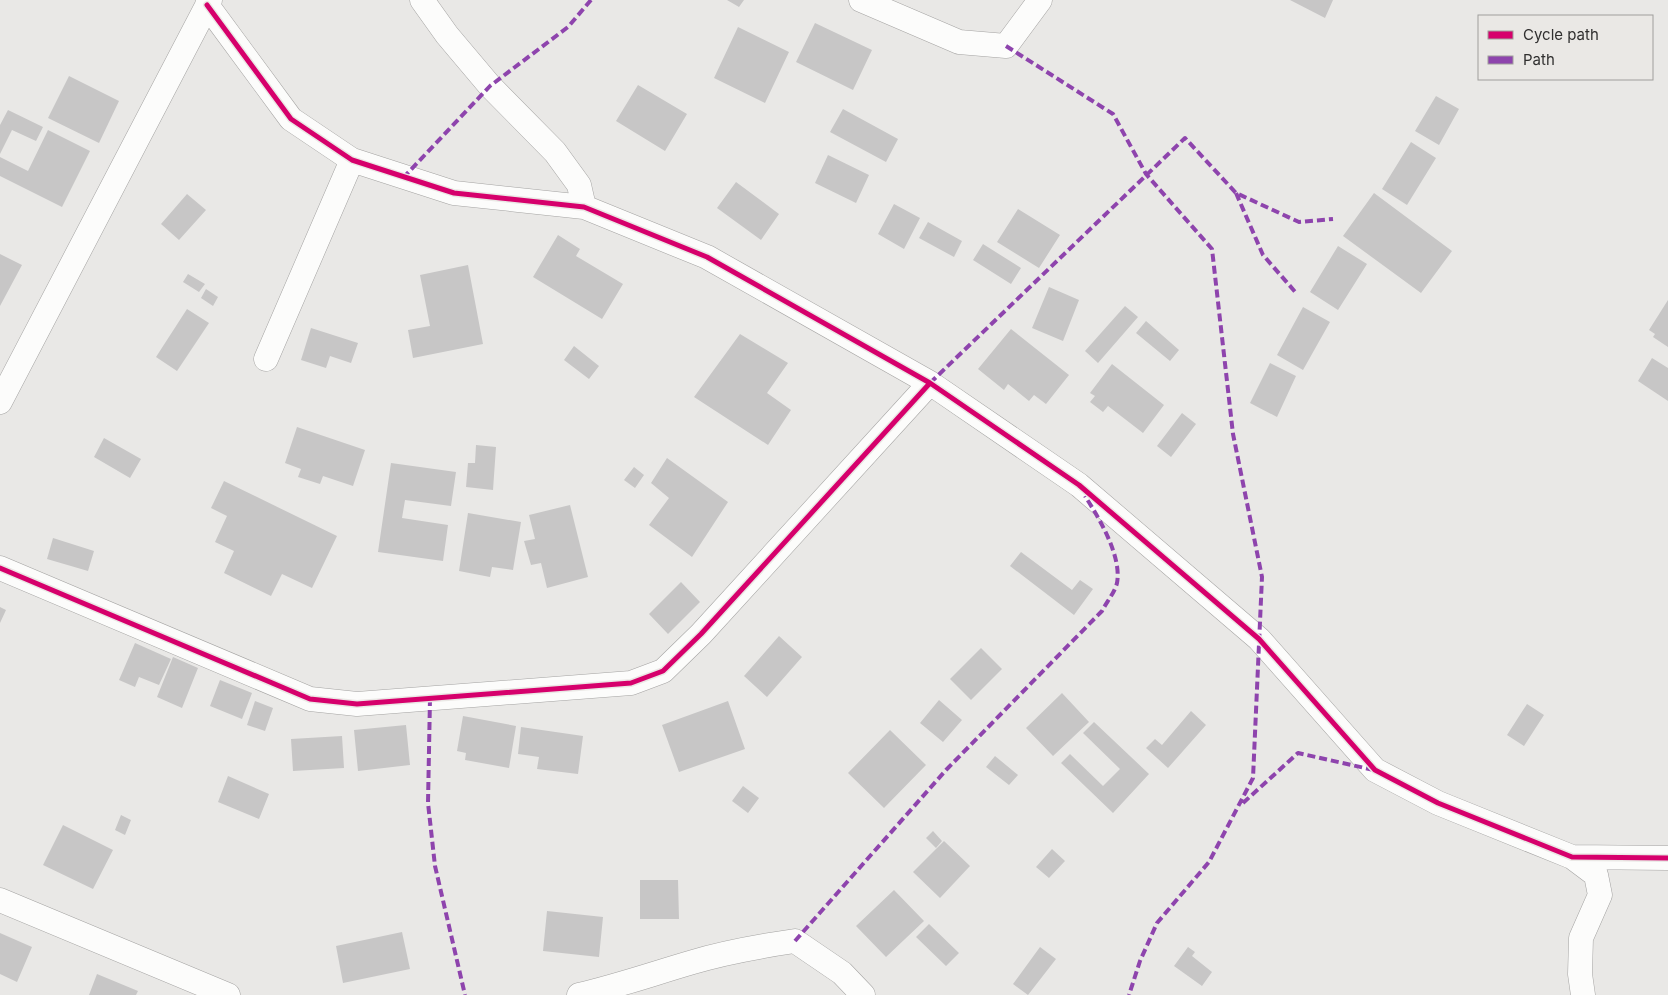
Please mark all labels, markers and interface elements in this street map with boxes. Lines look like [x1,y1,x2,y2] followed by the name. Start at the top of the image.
[1478,15,1653,80] legend
[1523,25,1599,44] text: Cycle path
[1523,50,1555,69] text: Path

